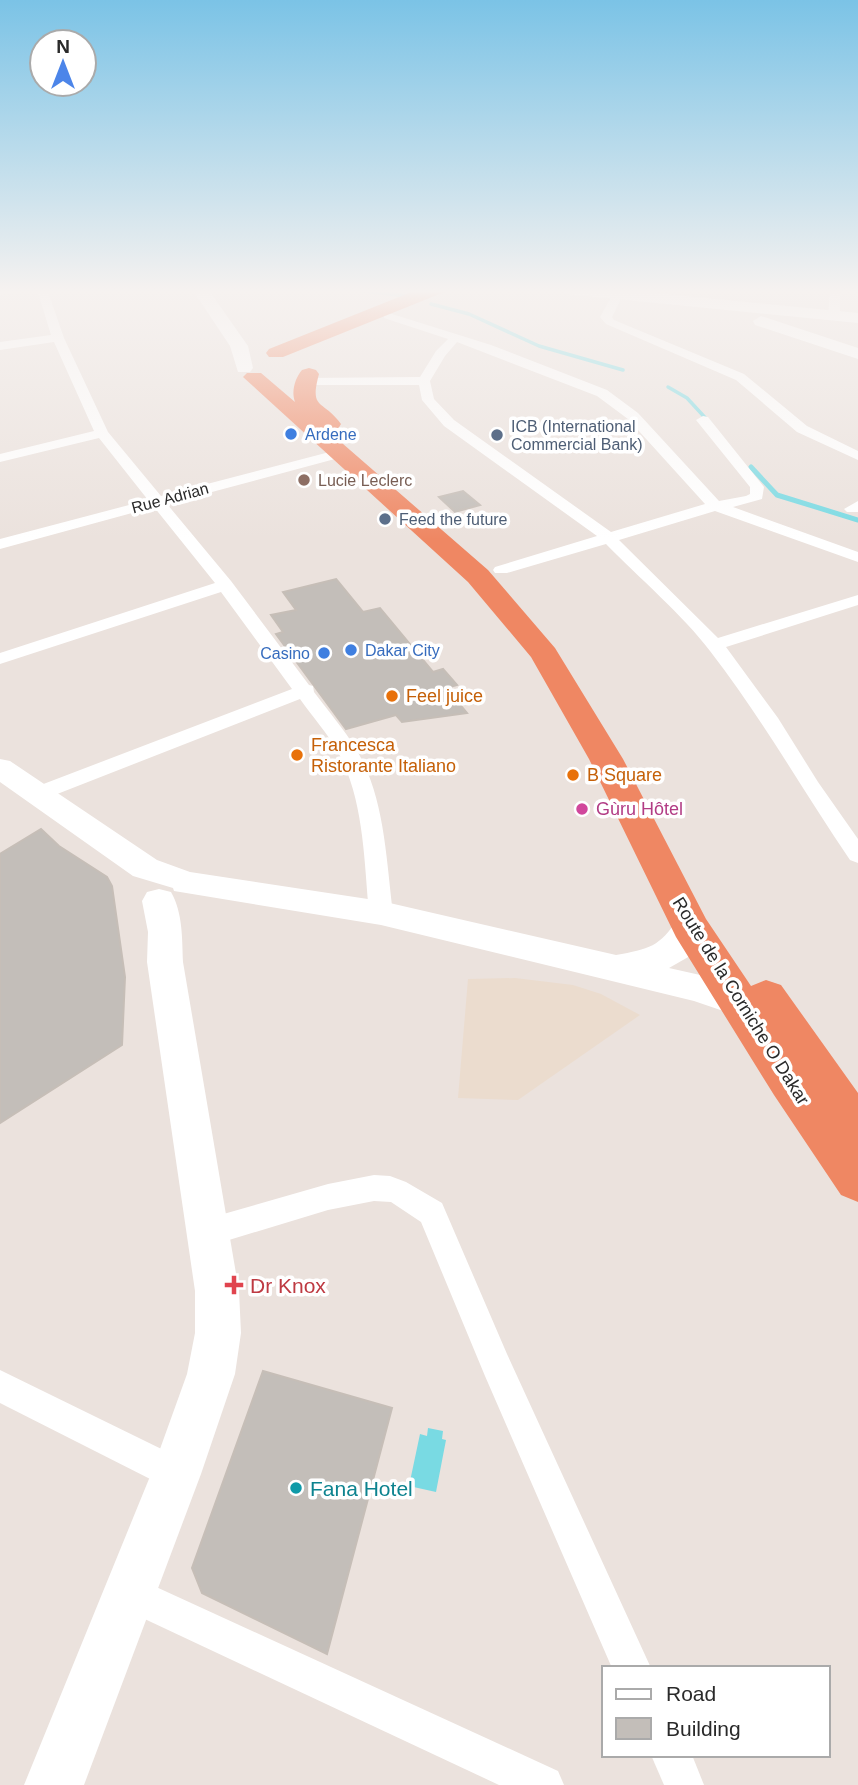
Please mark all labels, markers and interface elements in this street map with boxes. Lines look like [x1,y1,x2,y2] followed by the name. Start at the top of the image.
[28,28,98,98] north arrow
[56,36,70,57] text: N
[511,418,643,453] place label: ICB (International Commercial Bank)
[283,426,299,442] marker: Ardene
[305,426,357,443] place label: Ardene
[489,427,505,443] marker: ICB (International Commercial Bank)
[296,472,312,488] marker: Lucie Leclerc
[318,472,412,489] place label: Lucie Leclerc
[130,480,210,516] street label: Rue Adrian
[377,511,393,527] marker: Feed the future
[399,511,508,528] place label: Feed the future
[343,642,359,658] marker: Dakar City
[365,642,440,659] place label: Dakar City
[260,645,310,662] place label: Casino
[316,645,332,661] marker: Casino
[406,686,483,706] place label: Feel juice
[384,688,400,704] marker: Feel juice
[311,735,456,776] place label: Francesca Ristorante Italiano
[289,747,305,763] marker: Francesca Ristorante Italiano
[587,765,662,785] place label: B Square
[565,767,581,783] marker: B Square
[596,799,683,819] place label: Gùru Hôtel
[574,801,590,817] marker: Gùru Hôtel
[669,893,813,1109] street label: Route de la Corniche O Dakar
[250,1274,326,1297] place label: Dr Knox
[224,1275,244,1295] marker: Dr Knox
[310,1477,413,1500] place label: Fana Hotel
[288,1480,304,1496] marker: Fana Hotel
[602,1666,830,1757] legend
[666,1682,716,1705] text: Road
[666,1717,741,1740] text: Building

